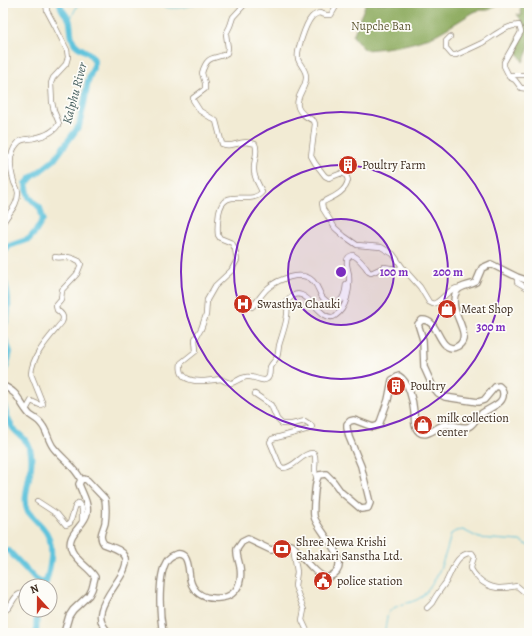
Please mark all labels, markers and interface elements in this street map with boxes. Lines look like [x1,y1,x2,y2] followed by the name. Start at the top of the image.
[351,18,411,34] park label: Nupche Ban
[58,60,91,126] water label: Kalphu River
[337,154,359,176] building icon: Poultry Farm
[362,157,426,173] place label: Poultry Farm
[380,264,408,280] text: 100 m
[433,264,463,280] text: 200 m
[334,265,348,279] centre of rings
[232,293,254,315] hospital icon: Swasthya Chauki
[257,296,340,312] place label: Swasthya Chauki
[436,298,458,320] shop icon: Meat Shop
[461,301,513,317] place label: Meat Shop
[476,319,506,335] text: 300 m
[385,375,407,397] building icon: Poultry
[410,378,446,394] place label: Poultry
[437,410,509,440] place label: milk collection center
[412,414,434,436] shop icon: milk collection center
[296,534,403,564] place label: Shree Newa Krishi Sahakari Sanstha Ltd.
[271,538,293,560] bank icon: Shree Newa Krishi Sahakari Sanstha Ltd.
[312,570,334,592] public building icon: police station
[337,573,403,589] place label: police station
[18,578,58,618] north arrow
[28,581,41,598] text: N

